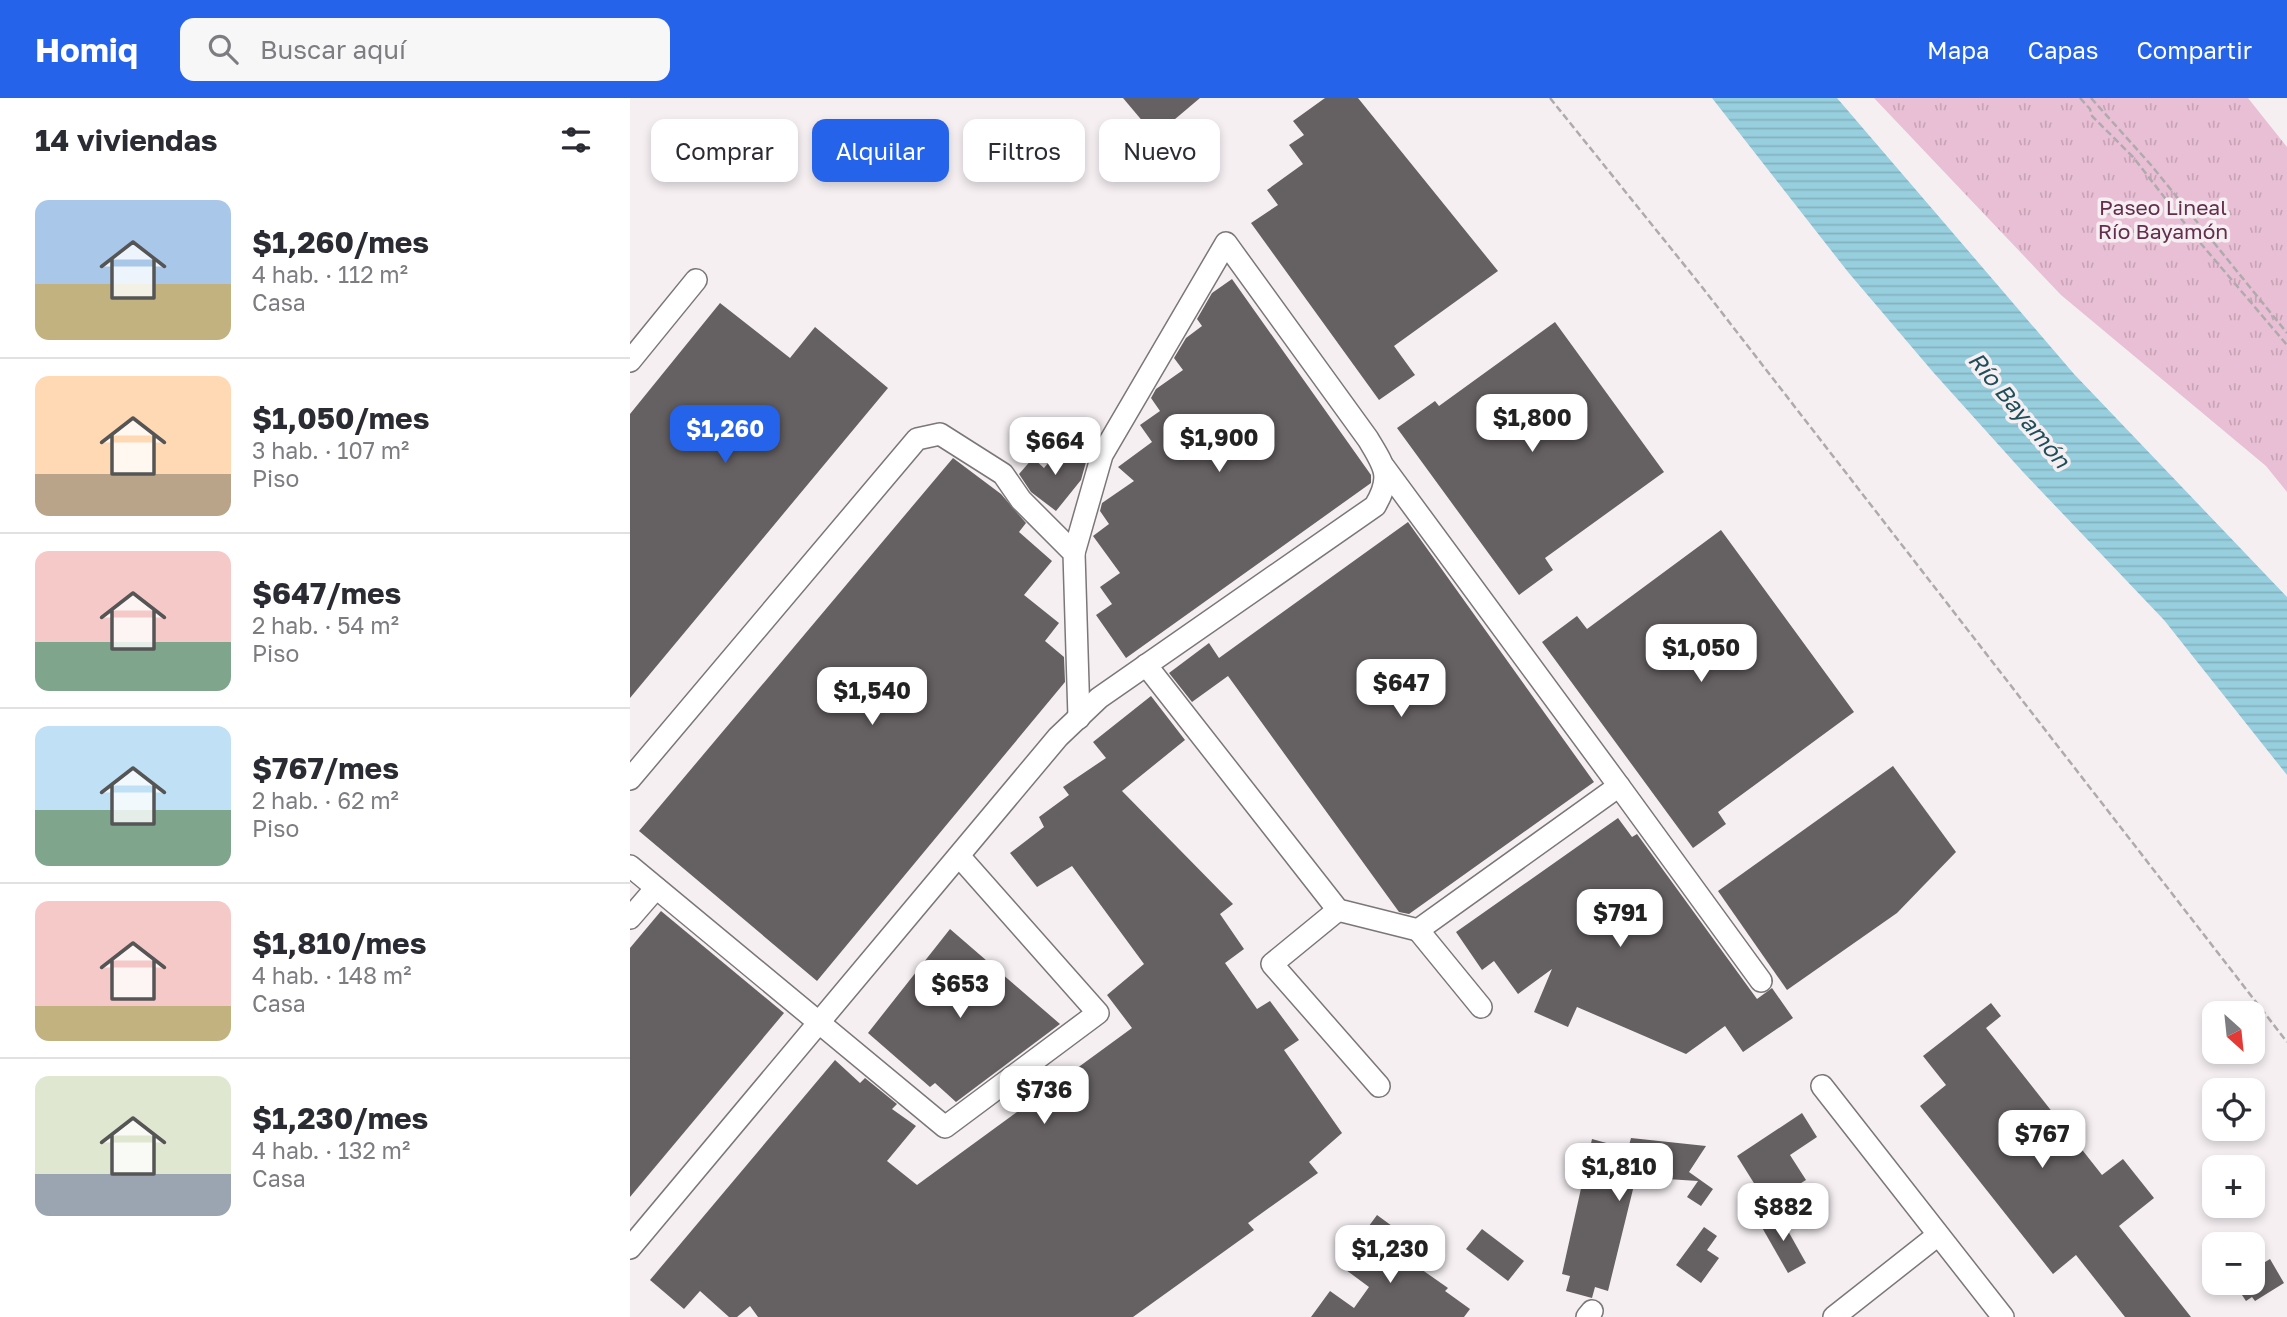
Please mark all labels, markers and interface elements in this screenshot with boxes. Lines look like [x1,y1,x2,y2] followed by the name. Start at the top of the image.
[180,18,670,81] search box
[35,30,138,69] text: Homiq
[204,30,242,68] icon: search
[260,34,406,65] text: Buscar aquí
[1927,35,1990,64] text: Mapa
[2028,35,2098,64] text: Capas
[2136,35,2252,64] text: Compartir
[651,119,798,182] chip: Comprar
[812,119,949,182] chip: Alquilar
[963,119,1085,182] chip: Filtros
[1099,119,1220,182] chip: Nuevo
[557,121,595,159] icon: filters
[35,122,218,158] text: 14 viviendas
[2098,194,2228,244] park label: Paseo Lineal Río Bayamón
[252,224,429,260] text: $1,260/mes
[91,228,175,312] icon: home
[252,260,408,288] text: 4 hab. · 112 m²
[252,288,306,316] text: Casa
[1963,346,2077,474] water label: Río Bayamón
[1475,394,1589,454] pin: $1,800
[252,400,430,436] text: $1,050/mes
[1492,403,1572,431] text: $1,800
[91,404,175,488] icon: home
[668,406,782,465] pin: $1,260
[686,414,764,442] text: $1,260
[1162,414,1276,474] pin: $1,900
[1014,418,1096,477] pin: $664
[1179,423,1259,451] text: $1,900
[1026,426,1085,454] text: $664
[252,436,409,464] text: 3 hab. · 107 m²
[252,464,299,492] text: Piso
[252,575,401,611] text: $647/mes
[91,579,175,663] icon: home
[252,611,399,639] text: 2 hab. · 54 m²
[1644,624,1758,684] pin: $1,050
[1662,633,1740,661] text: $1,050
[252,639,299,667] text: Piso
[1360,660,1442,719] pin: $647
[815,668,929,727] pin: $1,540
[1373,668,1429,696] text: $647
[833,676,911,704] text: $1,540
[252,750,399,786] text: $767/mes
[91,754,175,838] icon: home
[252,786,399,814] text: 2 hab. · 62 m²
[252,814,299,842] text: Piso
[1579,890,1661,949] pin: $791
[1593,898,1647,926] text: $791
[252,925,426,961] text: $1,810/mes
[91,929,175,1013] icon: home
[919,960,1001,1020] pin: $653
[252,961,412,989] text: 4 hab. · 148 m²
[931,969,989,997] text: $653
[252,989,306,1017] text: Casa
[2202,1001,2264,1064] north arrow
[2202,1001,2265,1295] map controls
[1003,1066,1085,1126] pin: $736
[1016,1075,1072,1103] text: $736
[2202,1078,2265,1141] button: locate
[252,1100,428,1136] text: $1,230/mes
[91,1104,175,1188] icon: home
[2001,1110,2083,1170] pin: $767
[2014,1119,2070,1147] text: $767
[252,1136,410,1164] text: 4 hab. · 132 m²
[1562,1144,1676,1203] pin: $1,810
[1581,1152,1657,1180] text: $1,810
[2202,1155,2265,1218] button: +
[252,1164,306,1192] text: Casa
[1742,1184,1824,1243] pin: $882
[1754,1192,1812,1220] text: $882
[1333,1226,1447,1285] pin: $1,230
[2202,1232,2265,1295] button: −
[1351,1234,1429,1262] text: $1,230

